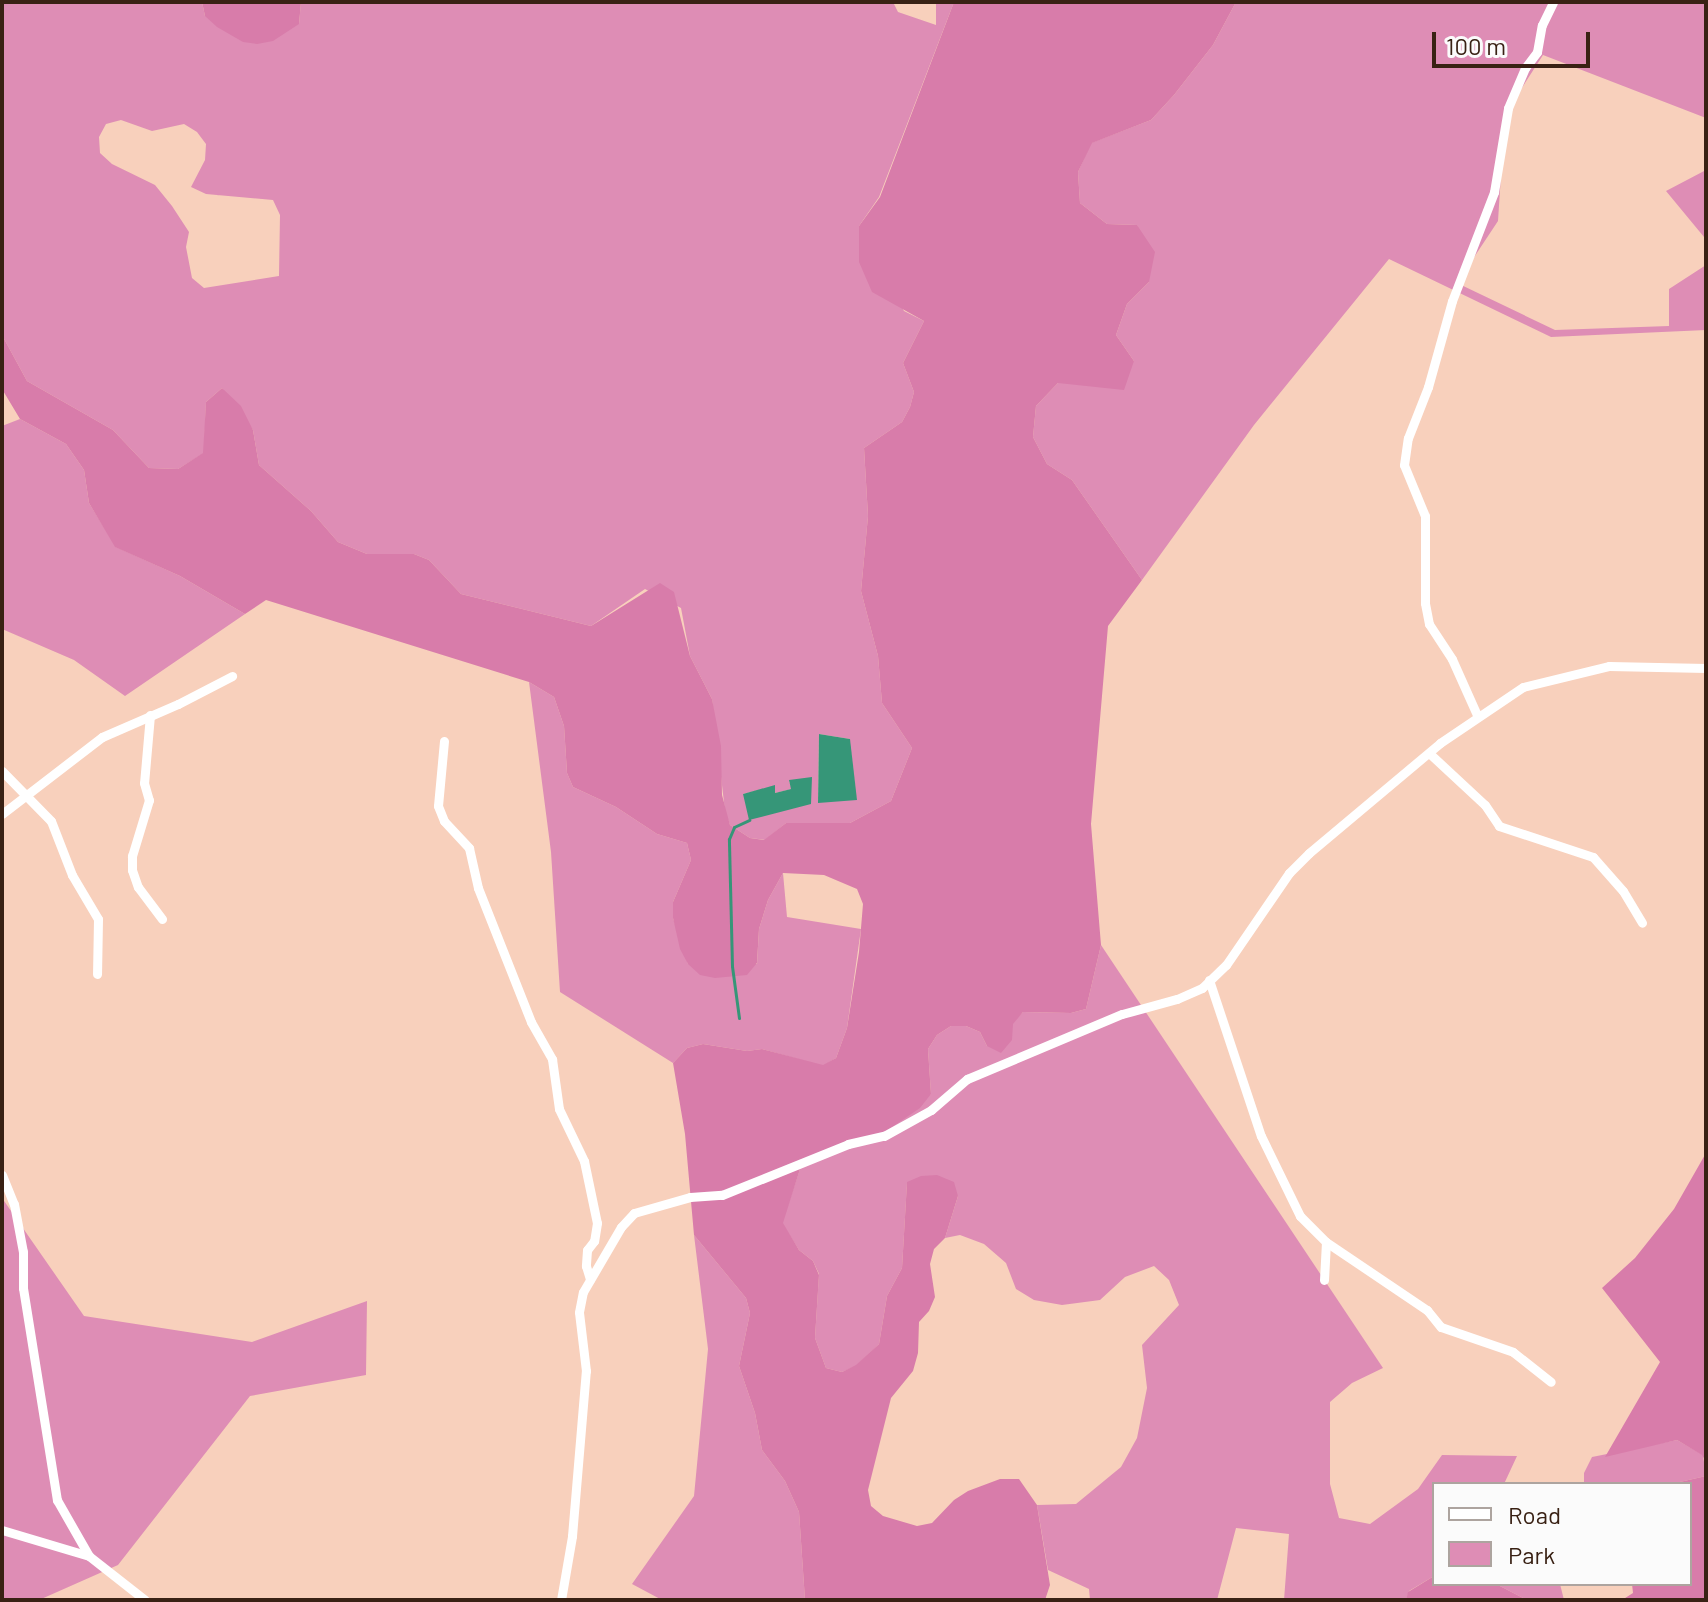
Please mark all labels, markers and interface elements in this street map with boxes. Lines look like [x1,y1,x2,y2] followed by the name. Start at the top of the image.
[1436,16,1594,66] scale bar
[1446,31,1506,60] text: 100 m
[1432,1482,1692,1586] legend
[1508,1500,1561,1529] text: Road
[1508,1540,1555,1569] text: Park

